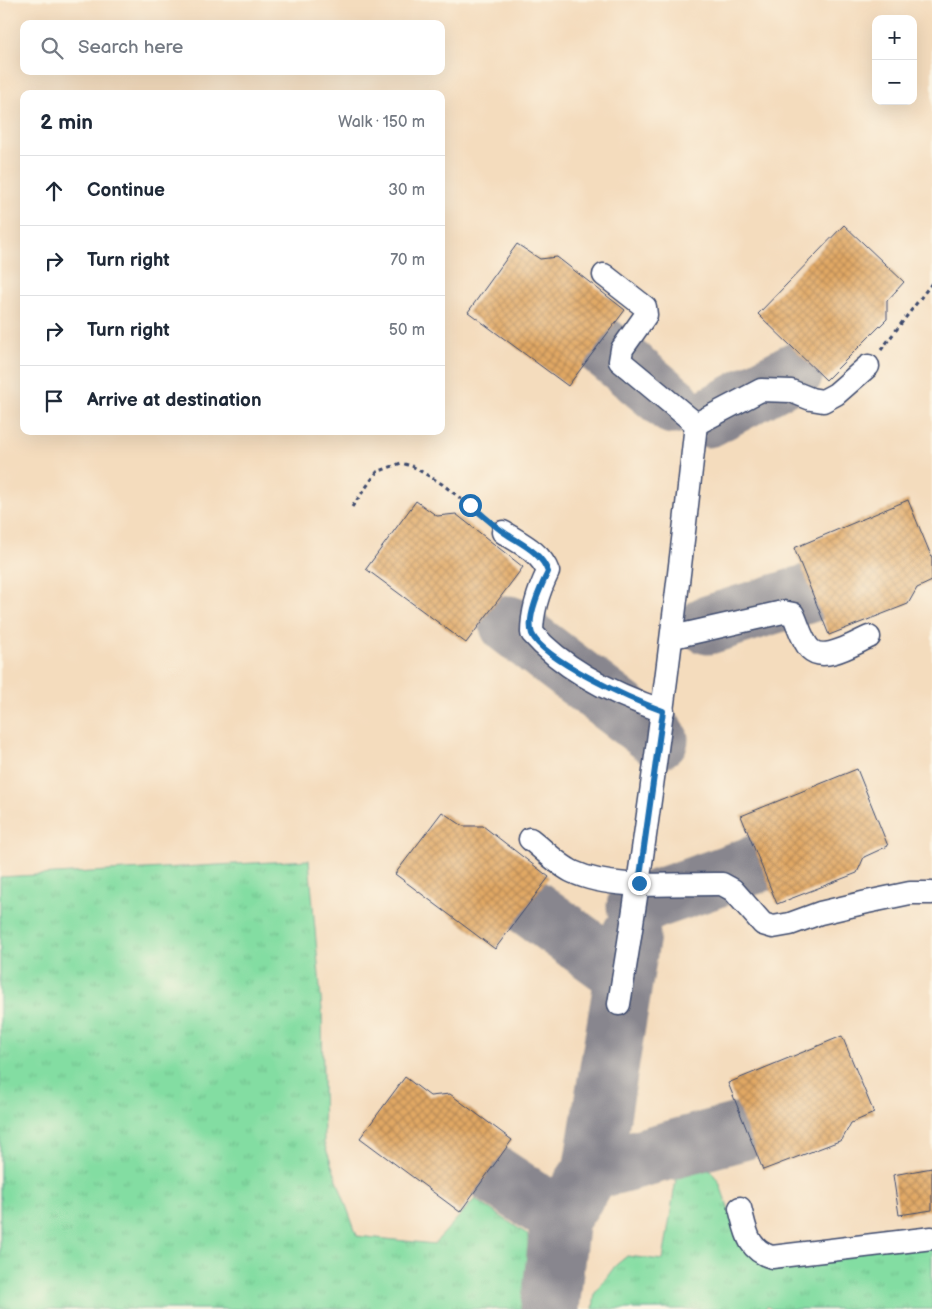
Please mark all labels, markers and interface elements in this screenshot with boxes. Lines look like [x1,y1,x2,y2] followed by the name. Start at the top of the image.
[872,15,917,105] map controls
[872,15,917,60] button: +
[20,20,445,75] search box
[38,34,66,62] icon: search
[78,36,183,59] text: Search here
[872,60,917,105] button: −
[40,110,93,135] text: 2 min
[338,113,425,132] text: Walk · 150 m
[40,177,68,205] icon: ahead
[87,179,165,202] text: Continue
[388,181,425,200] text: 30 m
[40,247,68,275] icon: right
[87,249,170,272] text: Turn right
[390,251,425,270] text: 70 m
[40,317,68,345] icon: right
[87,319,170,342] text: Turn right
[389,321,425,340] text: 50 m
[40,387,68,415] icon: arrive
[87,389,262,412] text: Arrive at destination
[459,494,482,517] route start
[628,872,651,895] route end

